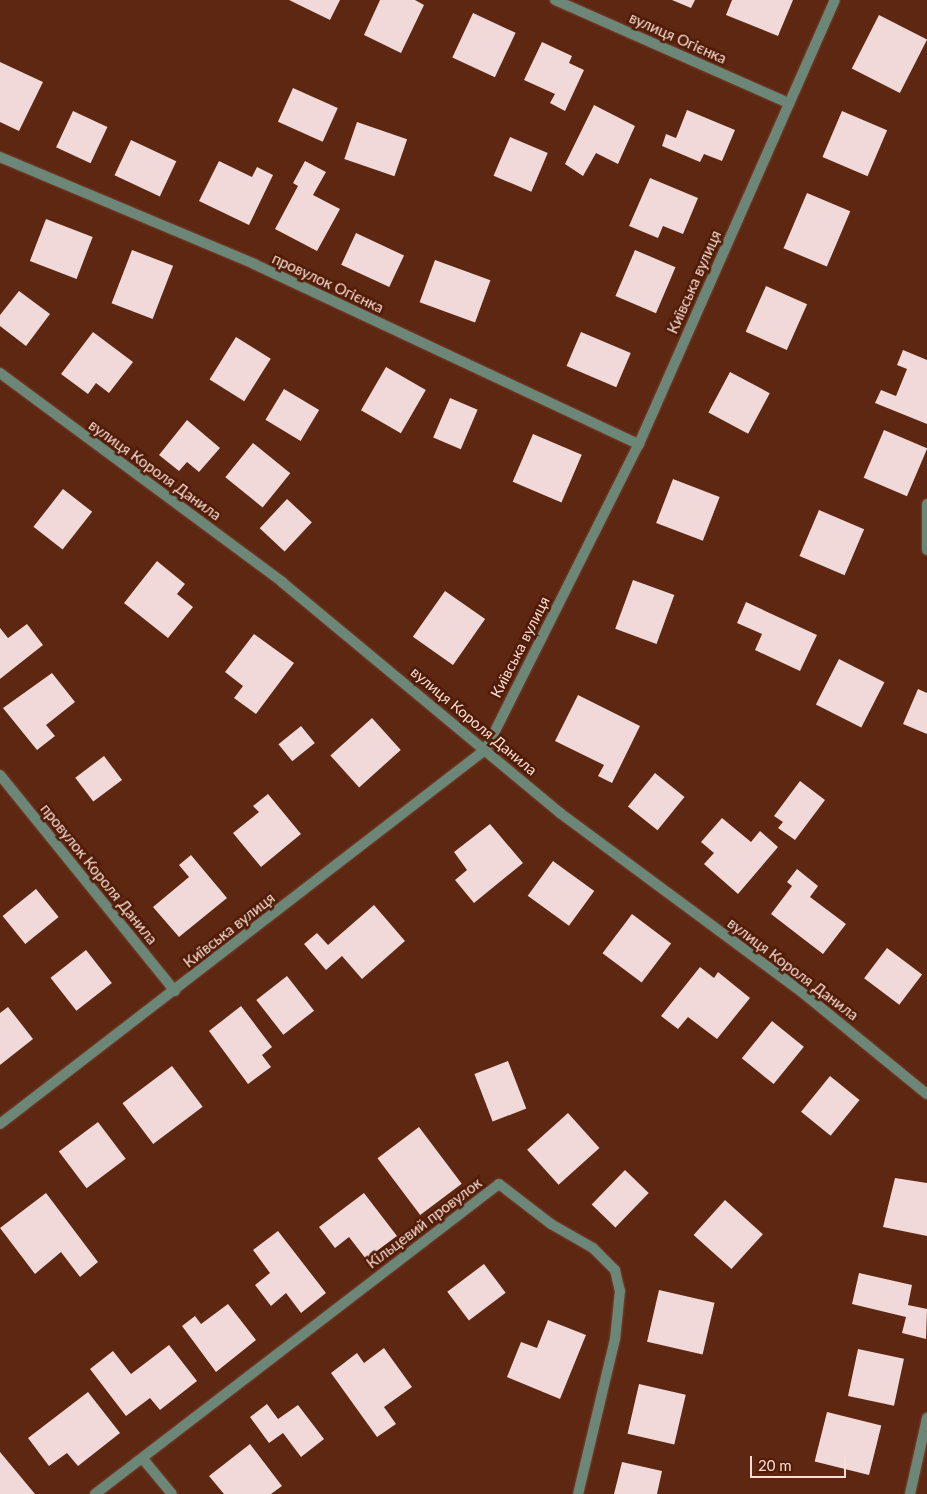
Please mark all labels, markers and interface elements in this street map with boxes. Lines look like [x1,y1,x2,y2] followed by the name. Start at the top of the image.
[627,9,729,67] street label: вулиця Огієнка
[663,228,725,336] street label: Київська вулиця
[269,249,387,317] street label: провулок Огієнка
[85,416,225,524] street label: вулиця Короля Данила
[487,593,553,701] street label: Київська вулиця
[407,663,541,779] street label: вулиця Короля Данила
[37,800,161,948] street label: провулок Короля Данила
[180,889,278,971] street label: Київська вулиця
[724,914,862,1024] street label: вулиця Короля Данила
[363,1174,485,1272] street label: Кільцевий провулок
[752,1446,848,1478] scale bar
[758,1456,792,1474] text: 20 m

